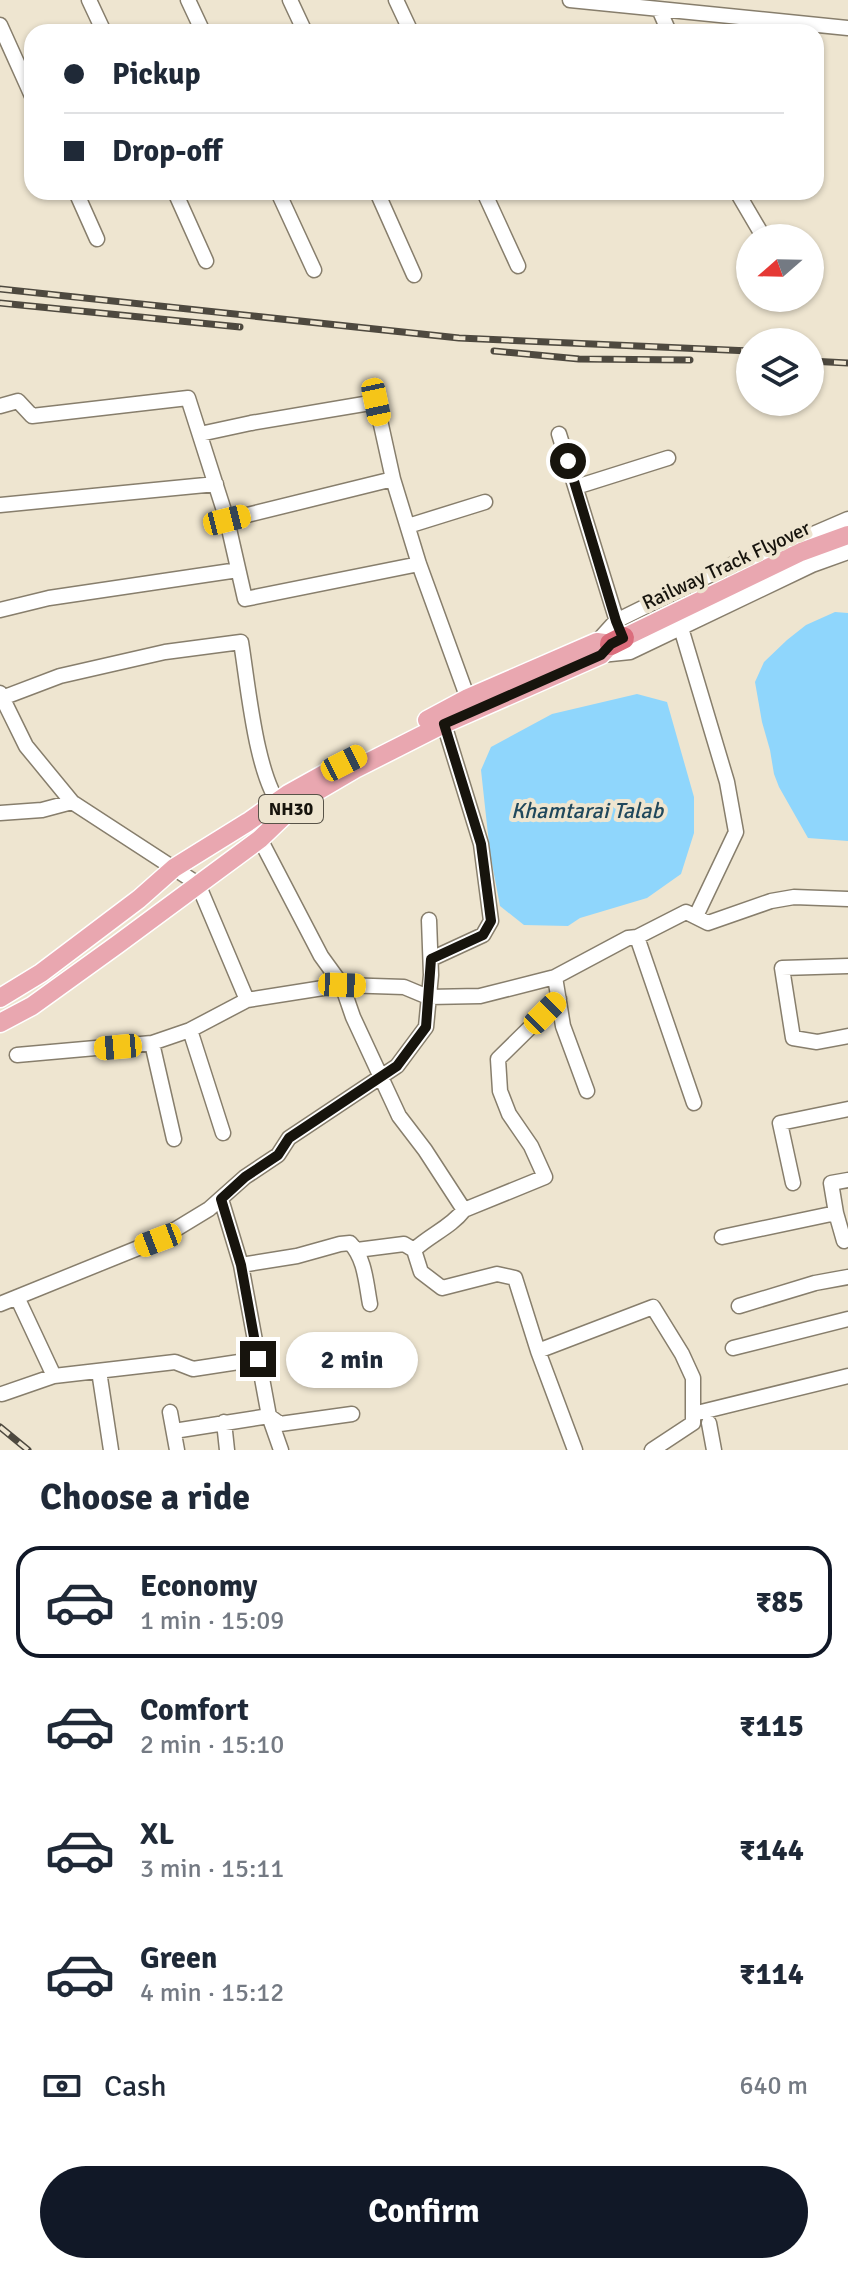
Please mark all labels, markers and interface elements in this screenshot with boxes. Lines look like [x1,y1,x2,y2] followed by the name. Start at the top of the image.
[112,56,201,93] text: Pickup
[112,133,222,170] text: Drop-off
[736,224,824,312] north arrow
[736,224,824,416] map controls
[736,328,824,416] button: layers
[359,376,393,428] car
[550,443,586,479] route start
[201,503,253,537] car
[638,515,815,615] street label: Railway Track Flyover
[317,741,371,785] car
[259,795,323,823] road number: NH30
[511,797,664,824] water label: Khamtarai Talab
[318,972,366,998] car
[520,988,570,1038] car
[93,1033,143,1061] car
[131,1220,185,1260] car
[286,1331,418,1387] callout: 2 min
[240,1341,276,1377] route end
[321,1344,383,1376] text: 2 min
[40,1475,250,1520] text: Choose a ride
[44,1566,116,1638] icon: car
[140,1568,257,1605] text: Economy
[755,1584,804,1621] text: ₹85
[140,1605,284,1637] text: 1 min · 15:09
[44,1690,116,1762] icon: car
[140,1692,249,1729] text: Comfort
[739,1708,804,1745] text: ₹115
[140,1729,284,1761] text: 2 min · 15:10
[44,1814,116,1886] icon: car
[140,1816,174,1853] text: XL
[739,1832,804,1869] text: ₹144
[140,1853,284,1885] text: 3 min · 15:11
[44,1938,116,2010] icon: car
[140,1940,217,1977] text: Green
[739,1956,804,1993] text: ₹114
[140,1977,284,2009] text: 4 min · 15:12
[40,2064,84,2108] icon: cash
[104,2068,167,2105] text: Cash
[739,2070,808,2102] text: 640 m
[40,2166,808,2258] button: Confirm

